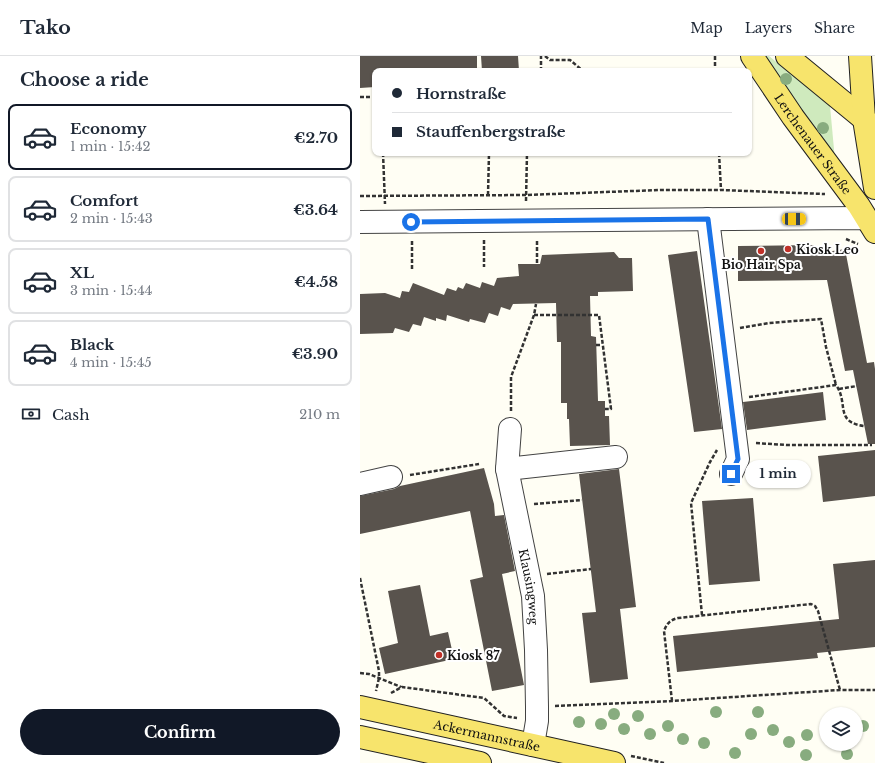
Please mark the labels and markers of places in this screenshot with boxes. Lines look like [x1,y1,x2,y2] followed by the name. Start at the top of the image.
[796,242,859,257] place label: Kiosk Leo
[783,244,793,254] marker: Kiosk Leo
[756,246,766,256] marker: Bio Hair Spa
[721,257,801,272] place label: Bio Hair Spa
[447,648,500,663] place label: Kiosk 87
[434,650,444,660] marker: Kiosk 87

